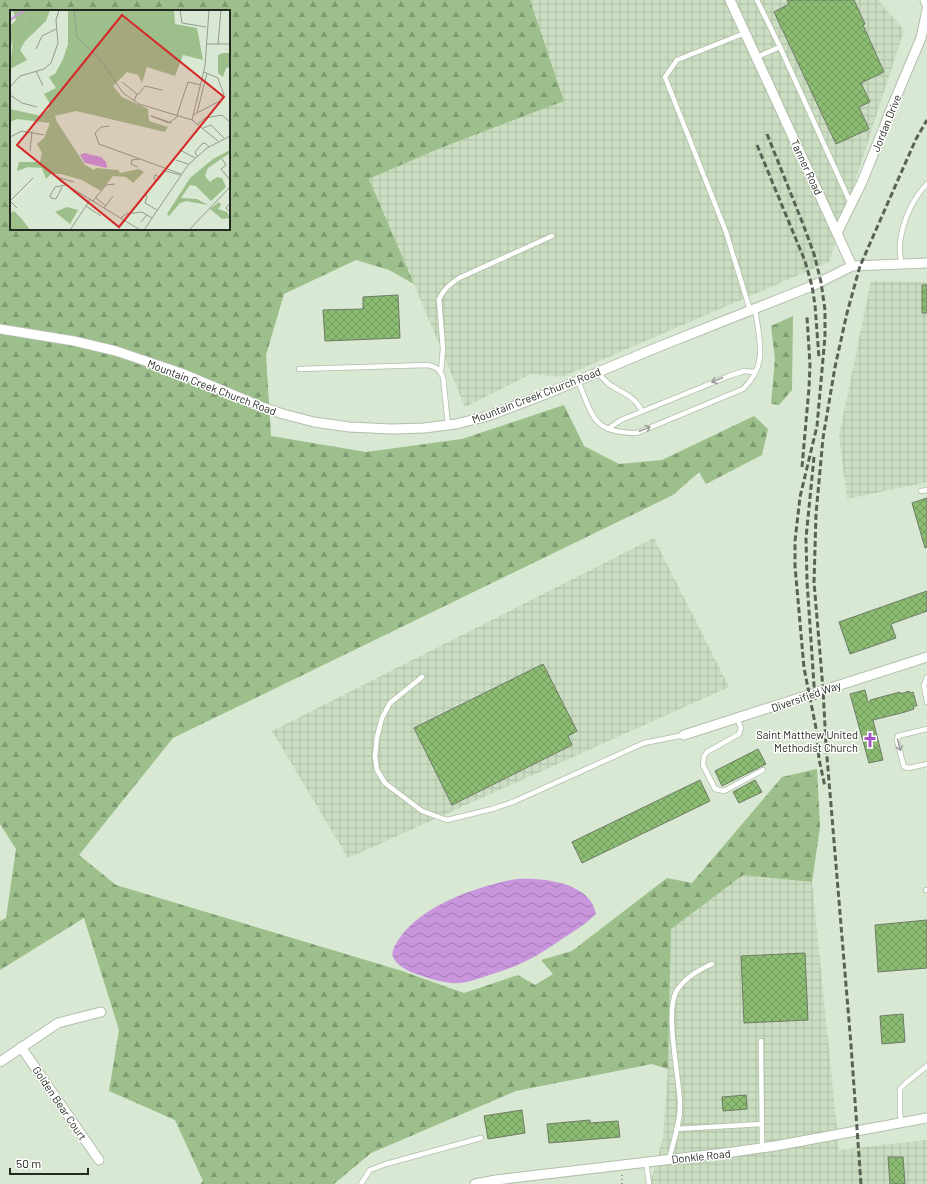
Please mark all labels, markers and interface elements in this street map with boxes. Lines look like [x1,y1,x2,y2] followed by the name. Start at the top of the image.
[10,10,230,230] inset map
[869,92,903,154] street label: Jordan Drive
[788,137,826,197] street label: Tanner Road
[146,356,278,418] street label: Mountain Creek Church Road
[470,364,602,426] street label: Mountain Creek Church Road
[712,377,724,385] one-way arrow
[639,425,651,433] one-way arrow
[769,678,843,714] street label: Diversified Way
[756,728,858,754] place label: Saint Matthew United Methodist Church
[861,731,879,749] church icon: Saint Matthew United Methodist Church
[895,739,903,752] one-way arrow
[30,1064,90,1142] street label: Golden Bear Court
[671,1146,731,1166] street label: Donkle Road
[10,1150,88,1176] scale bar
[16,1156,41,1170] text: 50 m

